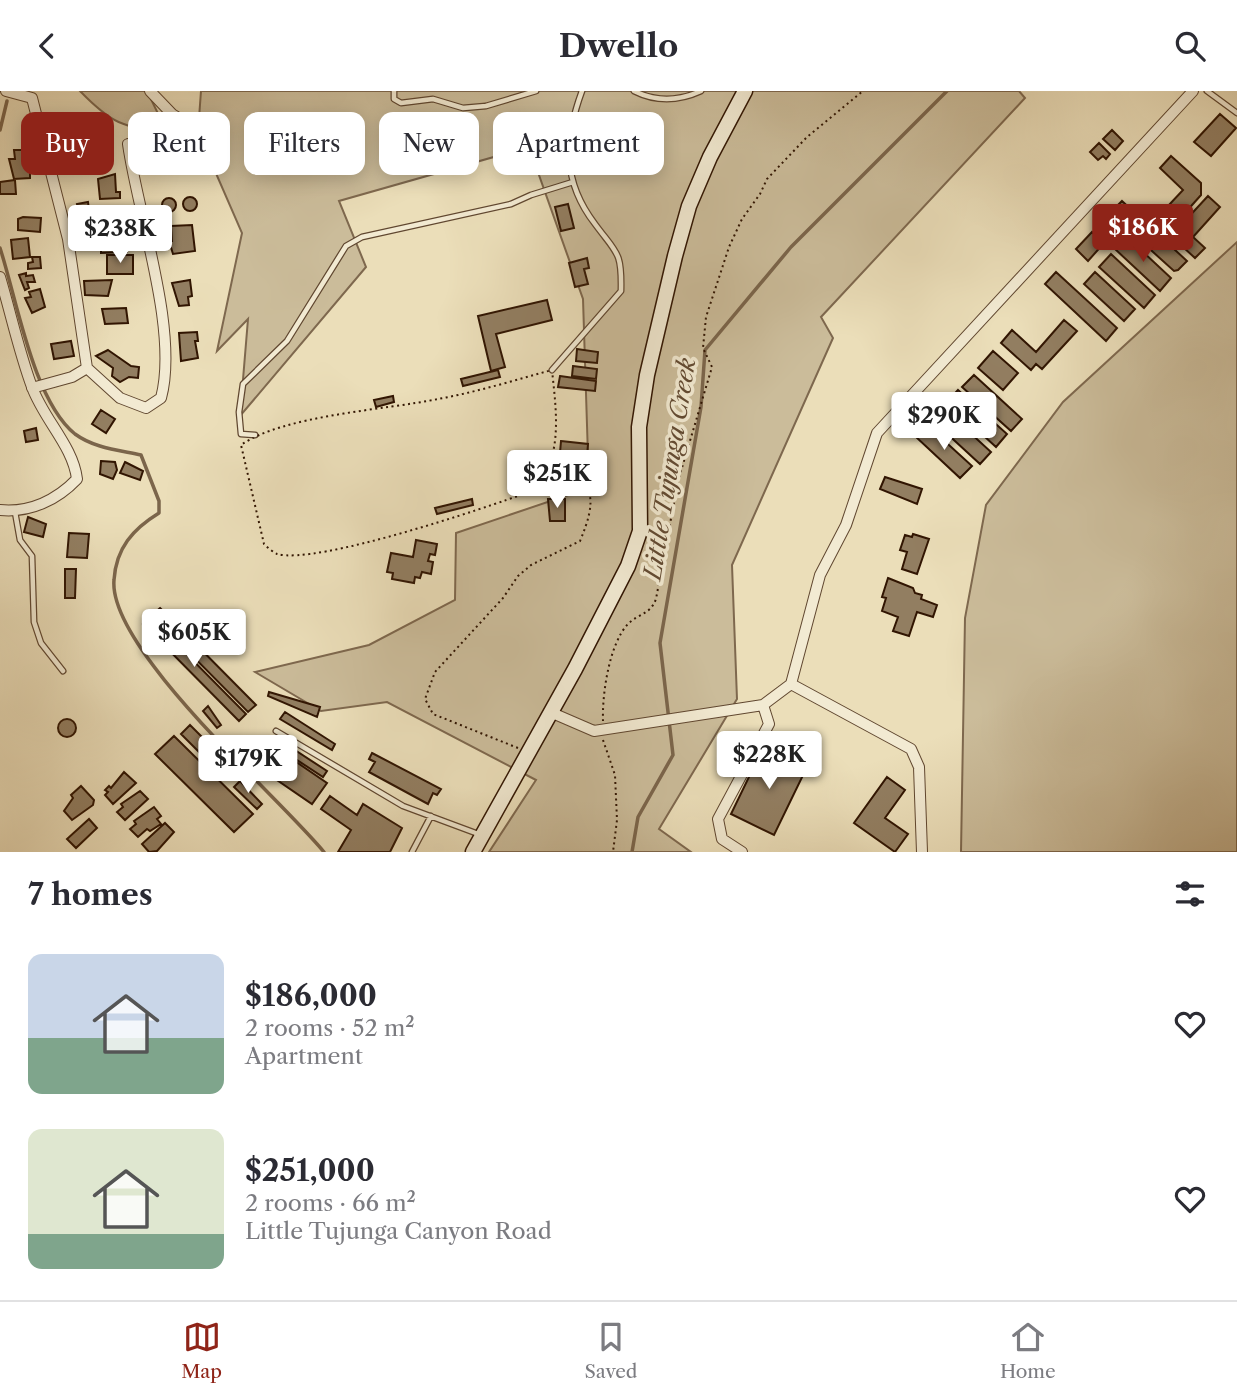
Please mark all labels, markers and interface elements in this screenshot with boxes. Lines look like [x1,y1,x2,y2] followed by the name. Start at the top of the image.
[559,26,678,65] text: Dwello
[28,27,66,65] icon: back
[1171,27,1209,65] icon: search
[21,112,114,175] chip: Buy
[128,112,230,175] chip: Rent
[244,112,365,175] chip: Filters
[379,112,479,175] chip: New
[493,112,664,175] chip: Apartment
[71,205,169,265] pin: $238K
[1094,205,1192,264] pin: $186K
[1108,213,1178,241] text: $186K
[84,214,156,242] text: $238K
[637,355,701,584] water label: Little Tujunga Creek
[895,393,993,452] pin: $290K
[907,401,981,429] text: $290K
[508,451,606,510] pin: $251K
[523,459,591,487] text: $251K
[145,609,243,669] pin: $605K
[158,618,230,646] text: $605K
[720,731,818,791] pin: $228K
[199,735,297,795] pin: $179K
[733,740,805,768] text: $228K
[214,744,282,772] text: $179K
[1171,875,1209,913] icon: filters
[28,876,153,913] text: 7 homes
[245,977,377,1014] text: $186,000
[84,982,168,1066] icon: home
[1171,1005,1209,1043] icon: heart
[245,1014,415,1042] text: 2 rooms · 52 m²
[245,1042,363,1070] text: Apartment
[245,1152,375,1189] text: $251,000
[84,1157,168,1241] icon: home
[1171,1180,1209,1218] icon: heart
[245,1189,416,1217] text: 2 rooms · 66 m²
[245,1217,552,1245] text: Little Tujunga Canyon Road
[181,1318,222,1383] tab: Map
[585,1318,637,1383] tab: Saved
[1000,1318,1056,1383] tab: Home

